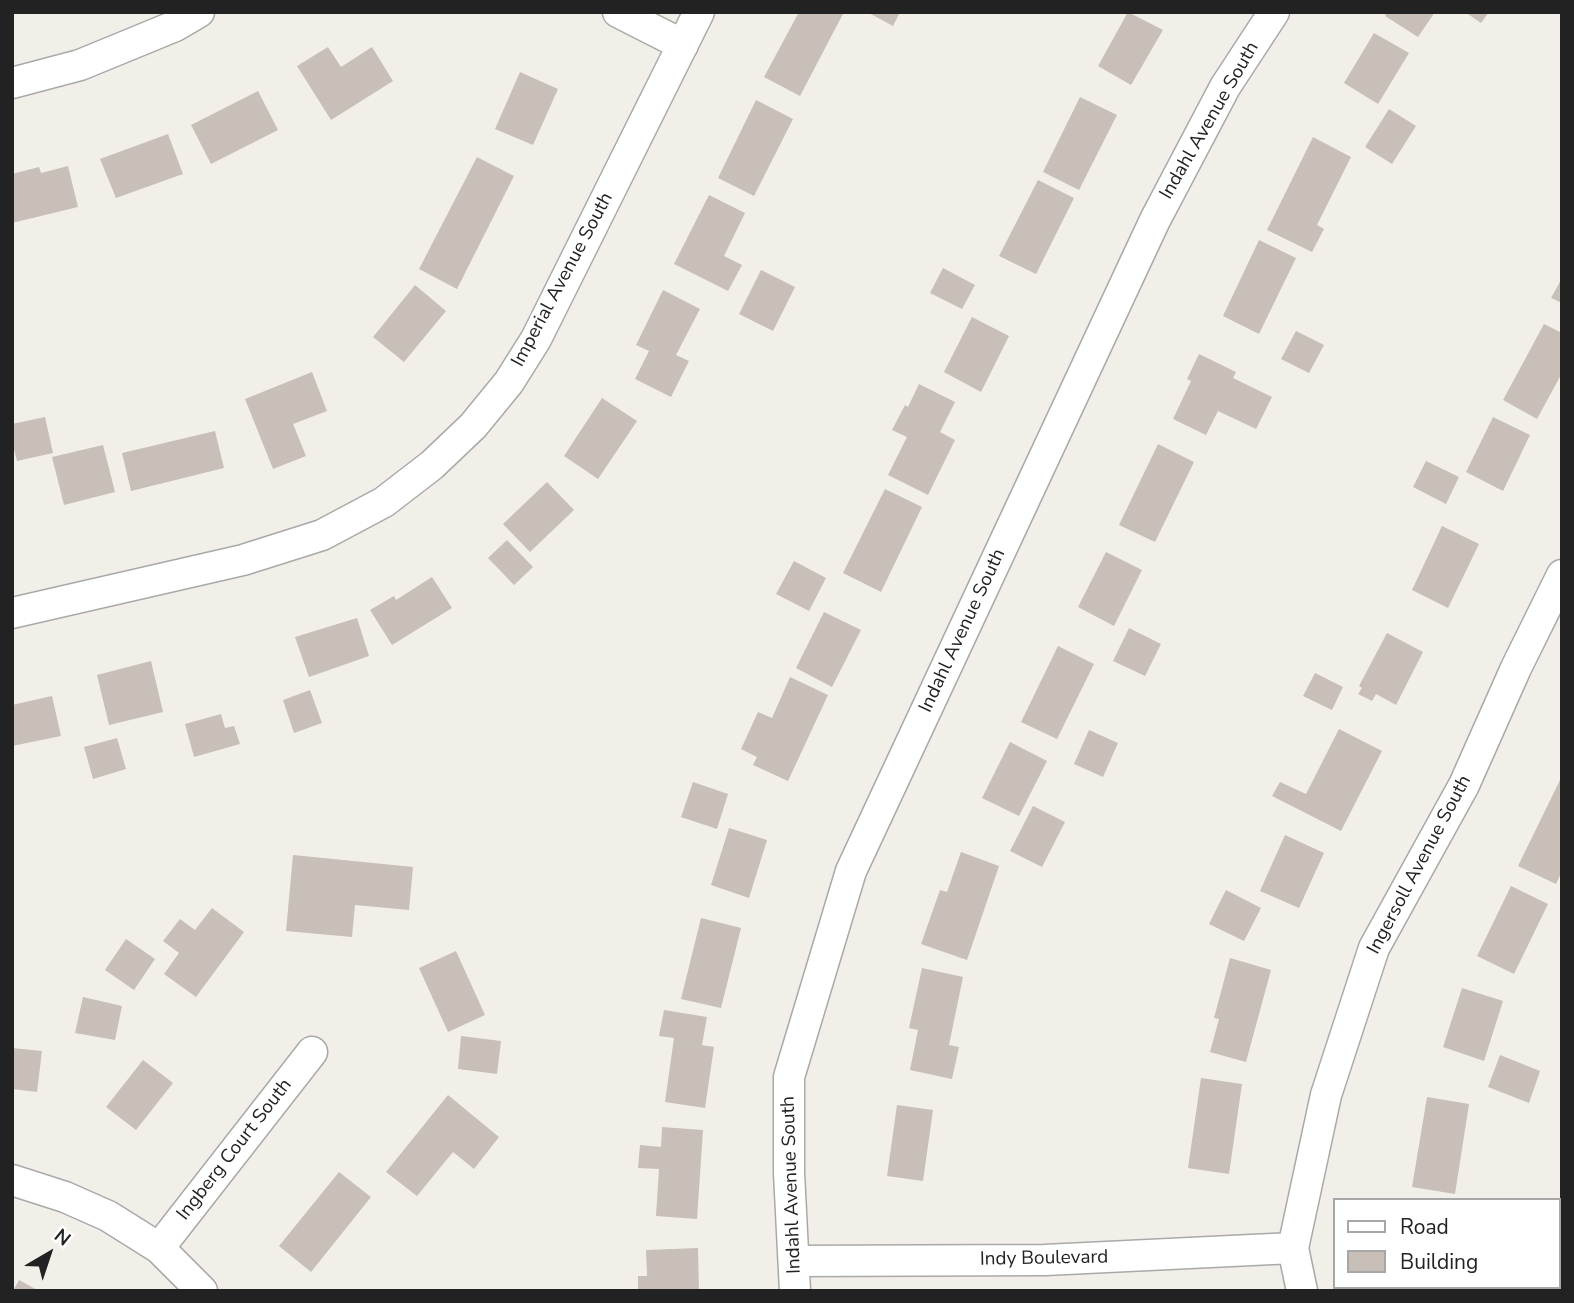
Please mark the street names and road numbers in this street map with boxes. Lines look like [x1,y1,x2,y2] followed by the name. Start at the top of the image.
[1156,38,1264,204] street label: Indahl Avenue South
[507,189,619,371] street label: Imperial Avenue South
[915,546,1011,716] street label: Indahl Avenue South
[1363,772,1477,958] street label: Ingersoll Avenue South
[173,1075,297,1225] street label: Ingberg Court South
[778,1096,806,1274] street label: Indahl Avenue South
[980,1246,1108,1272] street label: Indy Boulevard

